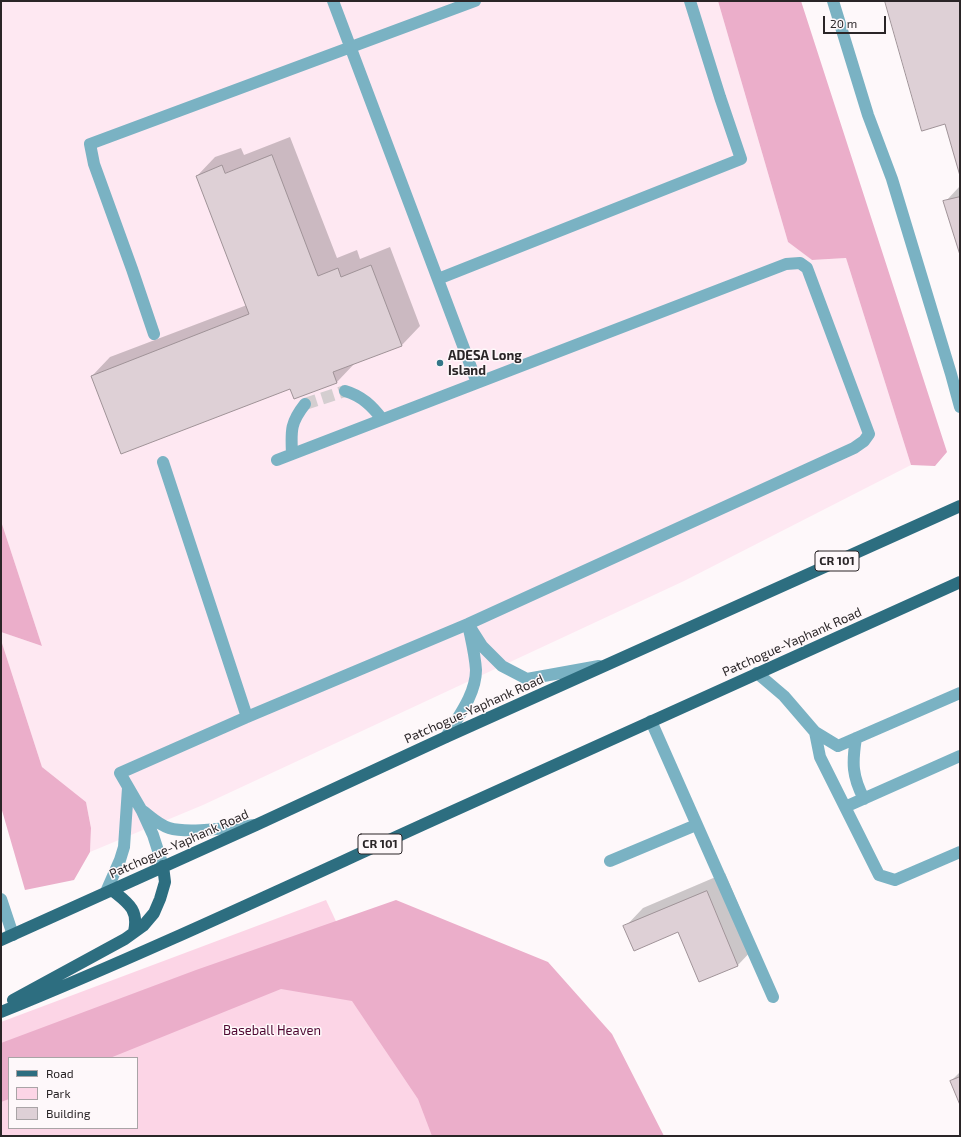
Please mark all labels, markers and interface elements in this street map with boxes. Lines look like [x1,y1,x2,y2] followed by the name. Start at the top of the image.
[825,8,888,34] scale bar
[830,16,857,30] text: 20 m
[448,348,522,379] place label: ADESA Long Island
[435,358,445,368] marker: ADESA Long Island
[815,551,859,571] road number: CR 101
[720,604,864,680] street label: Patchogue-Yaphank Road
[402,671,546,747] street label: Patchogue-Yaphank Road
[107,806,251,882] street label: Patchogue-Yaphank Road
[358,834,402,854] road number: CR 101
[223,1023,321,1039] park label: Baseball Heaven
[8,1057,138,1129] legend
[46,1066,74,1080] text: Road
[46,1086,71,1100] text: Park
[46,1106,90,1120] text: Building

